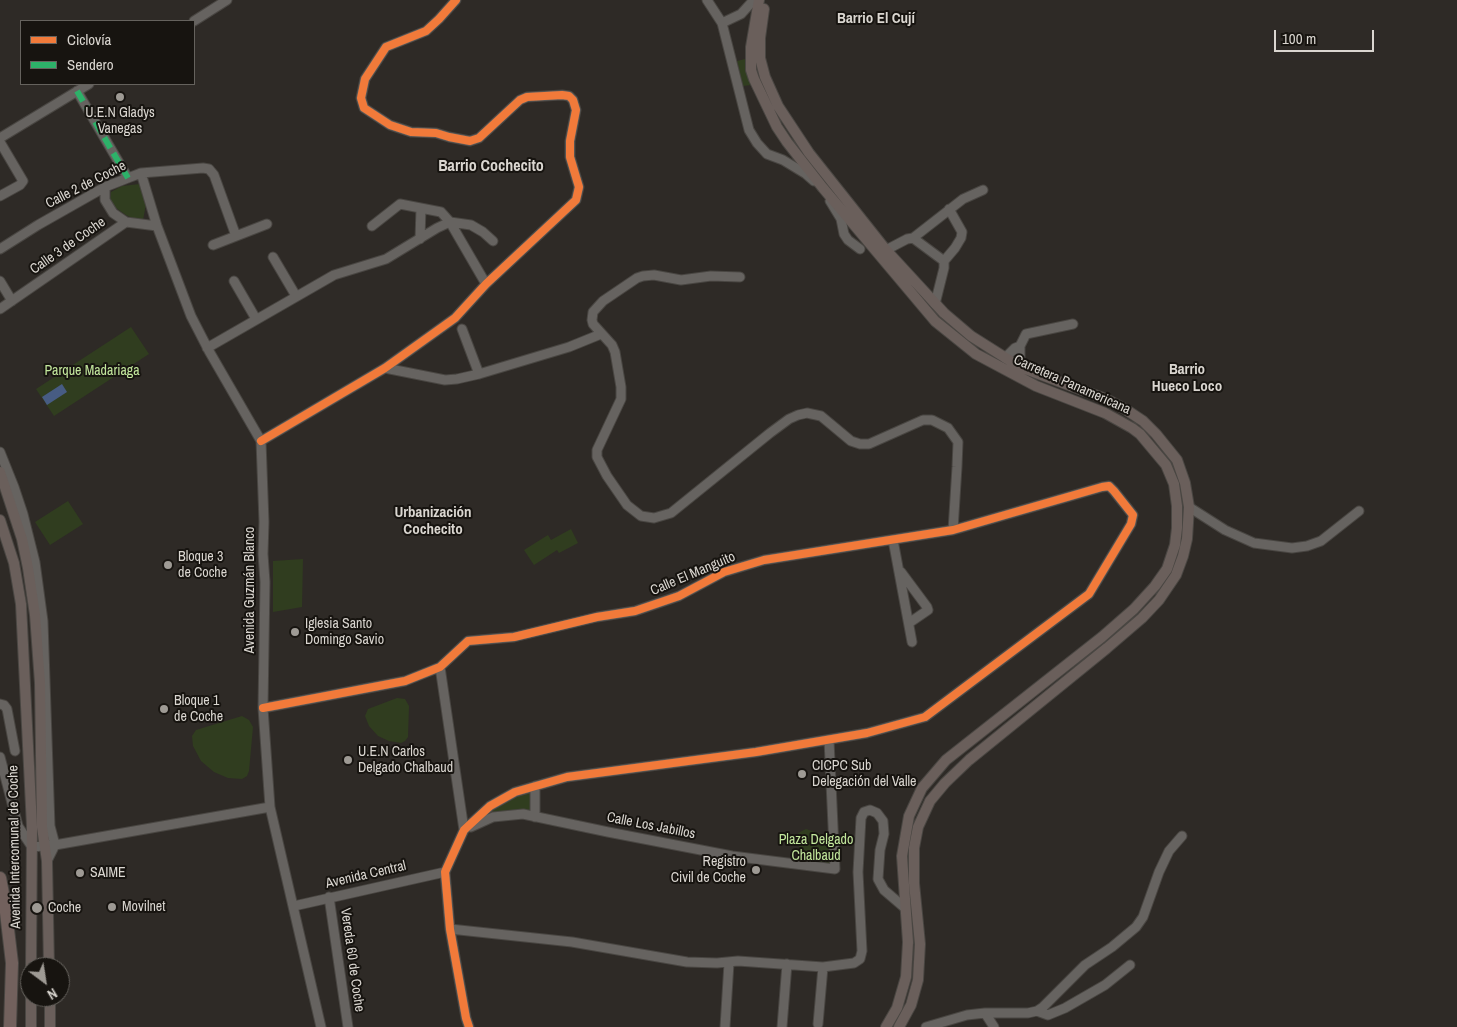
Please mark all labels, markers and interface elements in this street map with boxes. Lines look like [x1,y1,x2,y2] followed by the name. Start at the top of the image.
[837,10,915,28] district label: Barrio El Cují
[20,20,195,85] legend
[1277,20,1377,52] scale bar
[1282,28,1316,49] text: 100 m
[67,29,111,50] text: Ciclovía
[67,54,114,75] text: Sendero
[114,91,126,103] marker: U.E.N Gladys Vanegas
[85,105,155,138] place label: U.E.N Gladys Vanegas
[438,157,544,177] district label: Barrio Cochecito
[43,158,129,212] street label: Calle 2 de Coche
[27,214,109,278] street label: Calle 3 de Coche
[1011,352,1133,418] street label: Carretera Panamericana
[1152,361,1222,396] district label: Barrio Hueco Loco
[44,363,140,379] park label: Parque Madariaga
[394,504,472,539] district label: Urbanización Cochecito
[242,527,258,653] street label: Avenida Guzmán Blanco
[178,549,227,582] place label: Bloque 3 de Coche
[648,549,738,599] street label: Calle El Manguito
[162,559,174,571] marker: Bloque 3 de Coche
[305,616,384,648] place label: Iglesia Santo Domingo Savio
[289,626,301,638] marker: Iglesia Santo Domingo Savio
[174,693,223,726] place label: Bloque 1 de Coche
[158,703,170,715] marker: Bloque 1 de Coche
[358,744,453,776] place label: U.E.N Carlos Delgado Chalbaud
[342,754,354,766] marker: U.E.N Carlos Delgado Chalbaud
[812,758,916,790] place label: CICPC Sub Delegación del Valle
[5,765,25,929] street label: Avenida Intercomunal de Coche
[796,768,808,780] marker: CICPC Sub Delegación del Valle
[605,809,697,843] street label: Calle Los Jabillos
[779,832,853,864] park label: Plaza Delgado Chalbaud
[671,854,746,886] place label: Registro Civil de Coche
[324,858,408,892] street label: Avenida Central
[750,864,762,876] marker: Registro Civil de Coche
[90,865,126,881] place label: SAIME
[74,867,86,879] marker: SAIME
[122,899,165,915] place label: Movilnet
[48,900,81,916] place label: Coche
[30,901,44,915] marker: Coche
[106,901,118,913] marker: Movilnet
[336,907,368,1013] street label: Vereda 60 de Coche
[20,957,70,1007] north arrow
[44,984,60,1004] text: N

